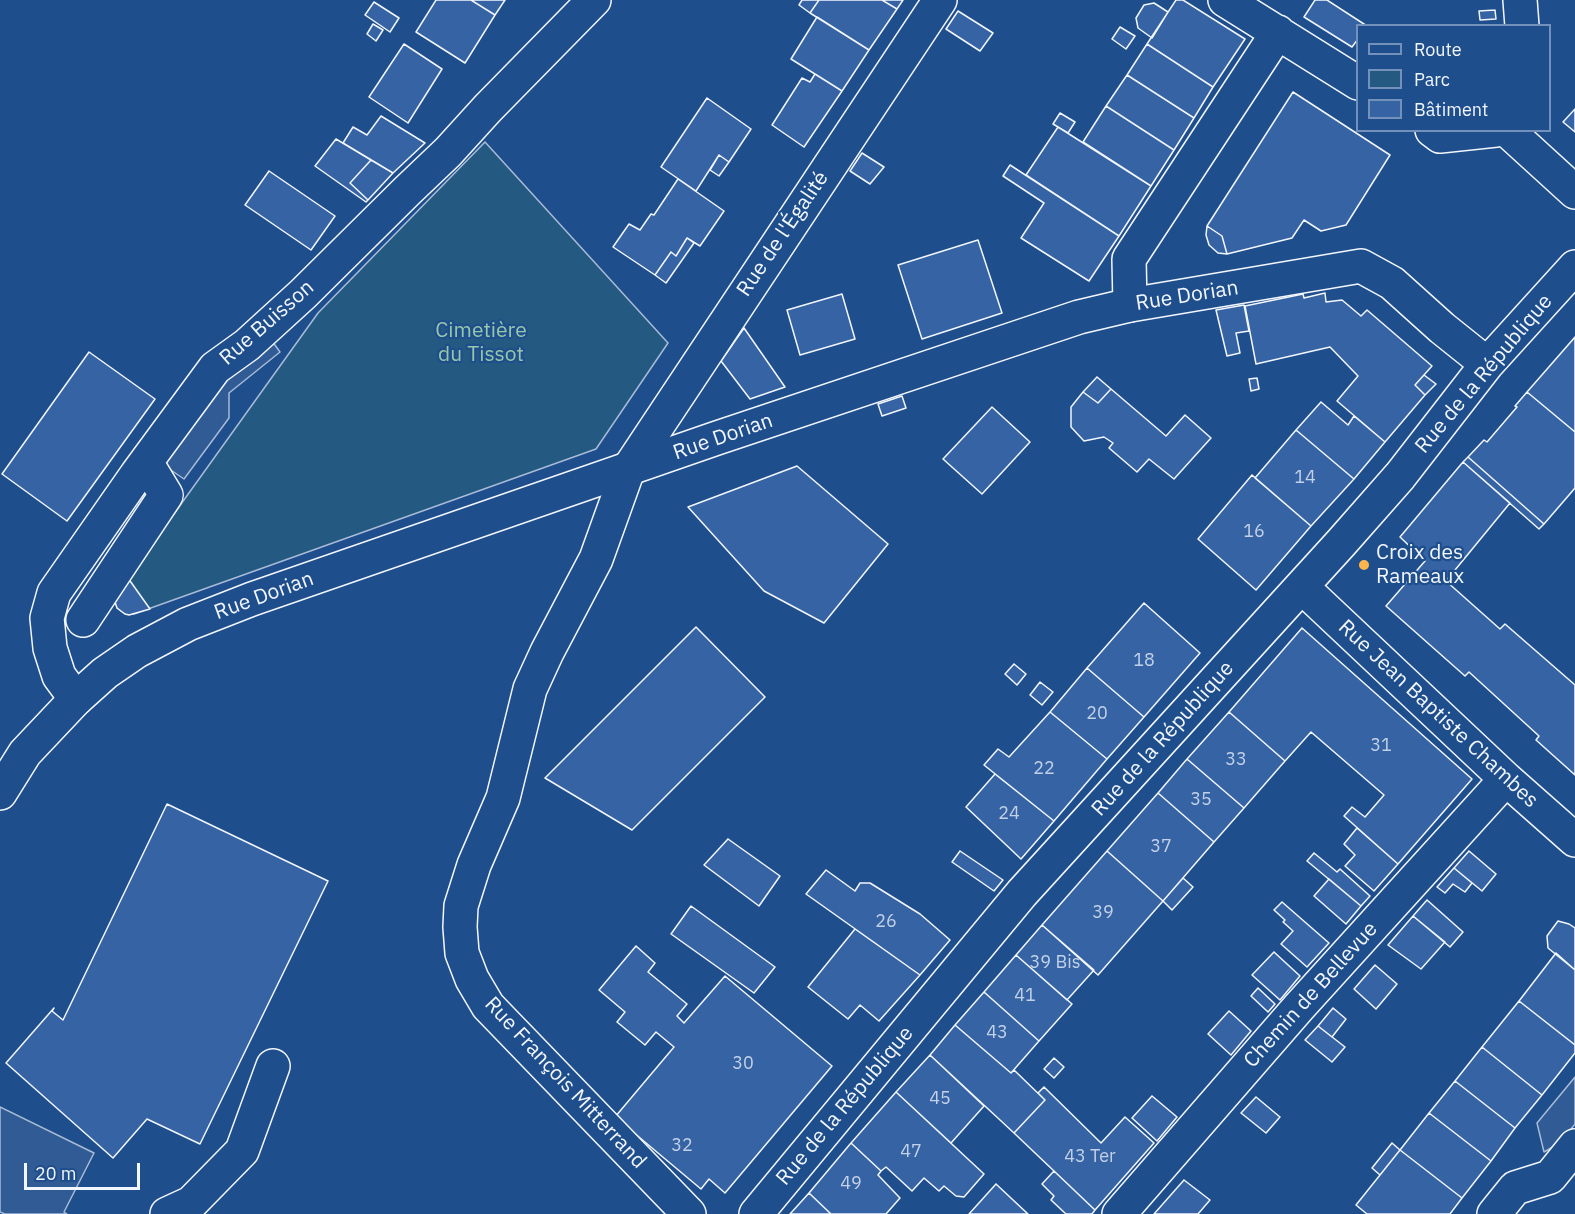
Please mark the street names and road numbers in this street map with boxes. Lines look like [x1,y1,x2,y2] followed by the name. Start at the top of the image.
[732,167,834,301] street label: Rue de l'Égalité
[215,275,319,371] street label: Rue Buisson
[1134,275,1240,317] street label: Rue Dorian
[1410,289,1558,459] street label: Rue de la République
[670,408,776,466] street label: Rue Dorian
[211,566,317,626] street label: Rue Dorian
[1333,615,1543,813] street label: Rue Jean Baptiste Chambes
[1087,656,1239,822] street label: Rue de la République
[1239,917,1383,1073] street label: Chemin de Bellevue
[479,992,651,1174] street label: Rue François Mitterrand
[771,1021,919,1191] street label: Rue de la République

